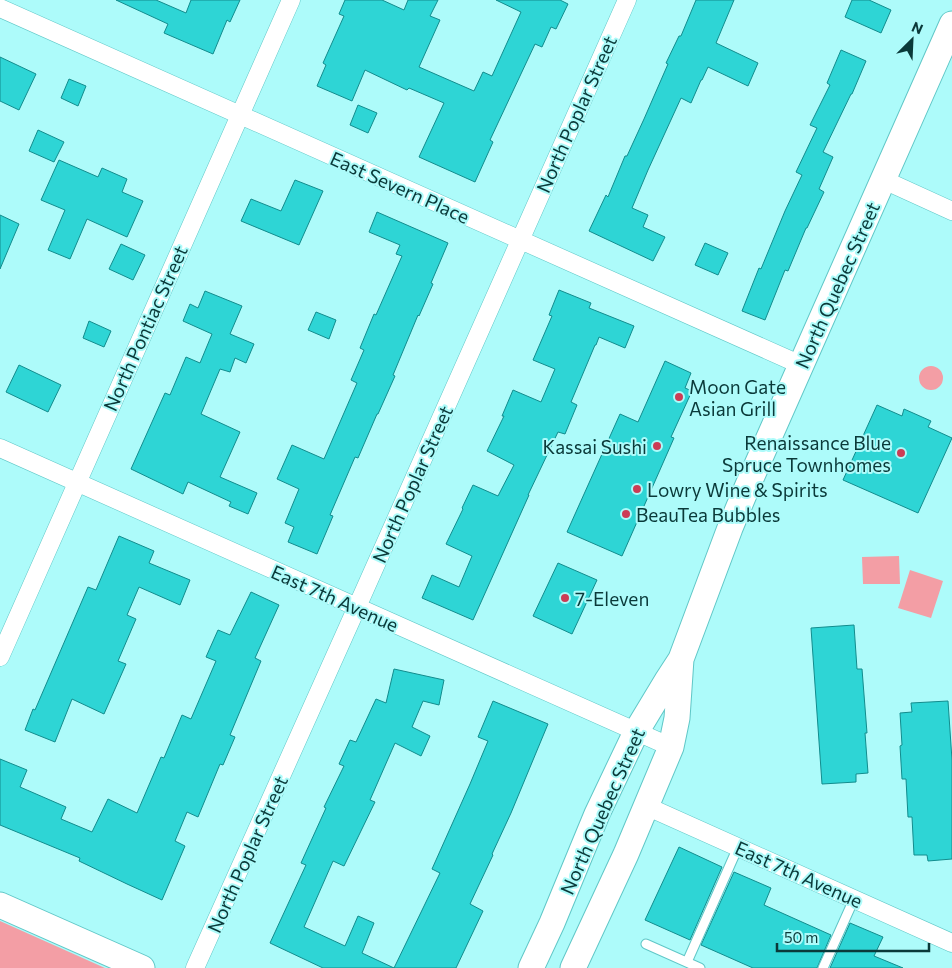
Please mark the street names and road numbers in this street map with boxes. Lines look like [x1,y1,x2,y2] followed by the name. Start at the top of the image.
[531,32,621,196] street label: North Poplar Street
[327,146,473,228] street label: East Severn Place
[790,198,884,372] street label: North Quebec Street
[98,241,192,414] street label: North Pontiac Street
[367,402,457,566] street label: North Poplar Street
[268,560,402,636] street label: East 7th Avenue
[555,724,649,898] street label: North Quebec Street
[202,772,292,936] street label: North Poplar Street
[732,836,866,912] street label: East 7th Avenue

